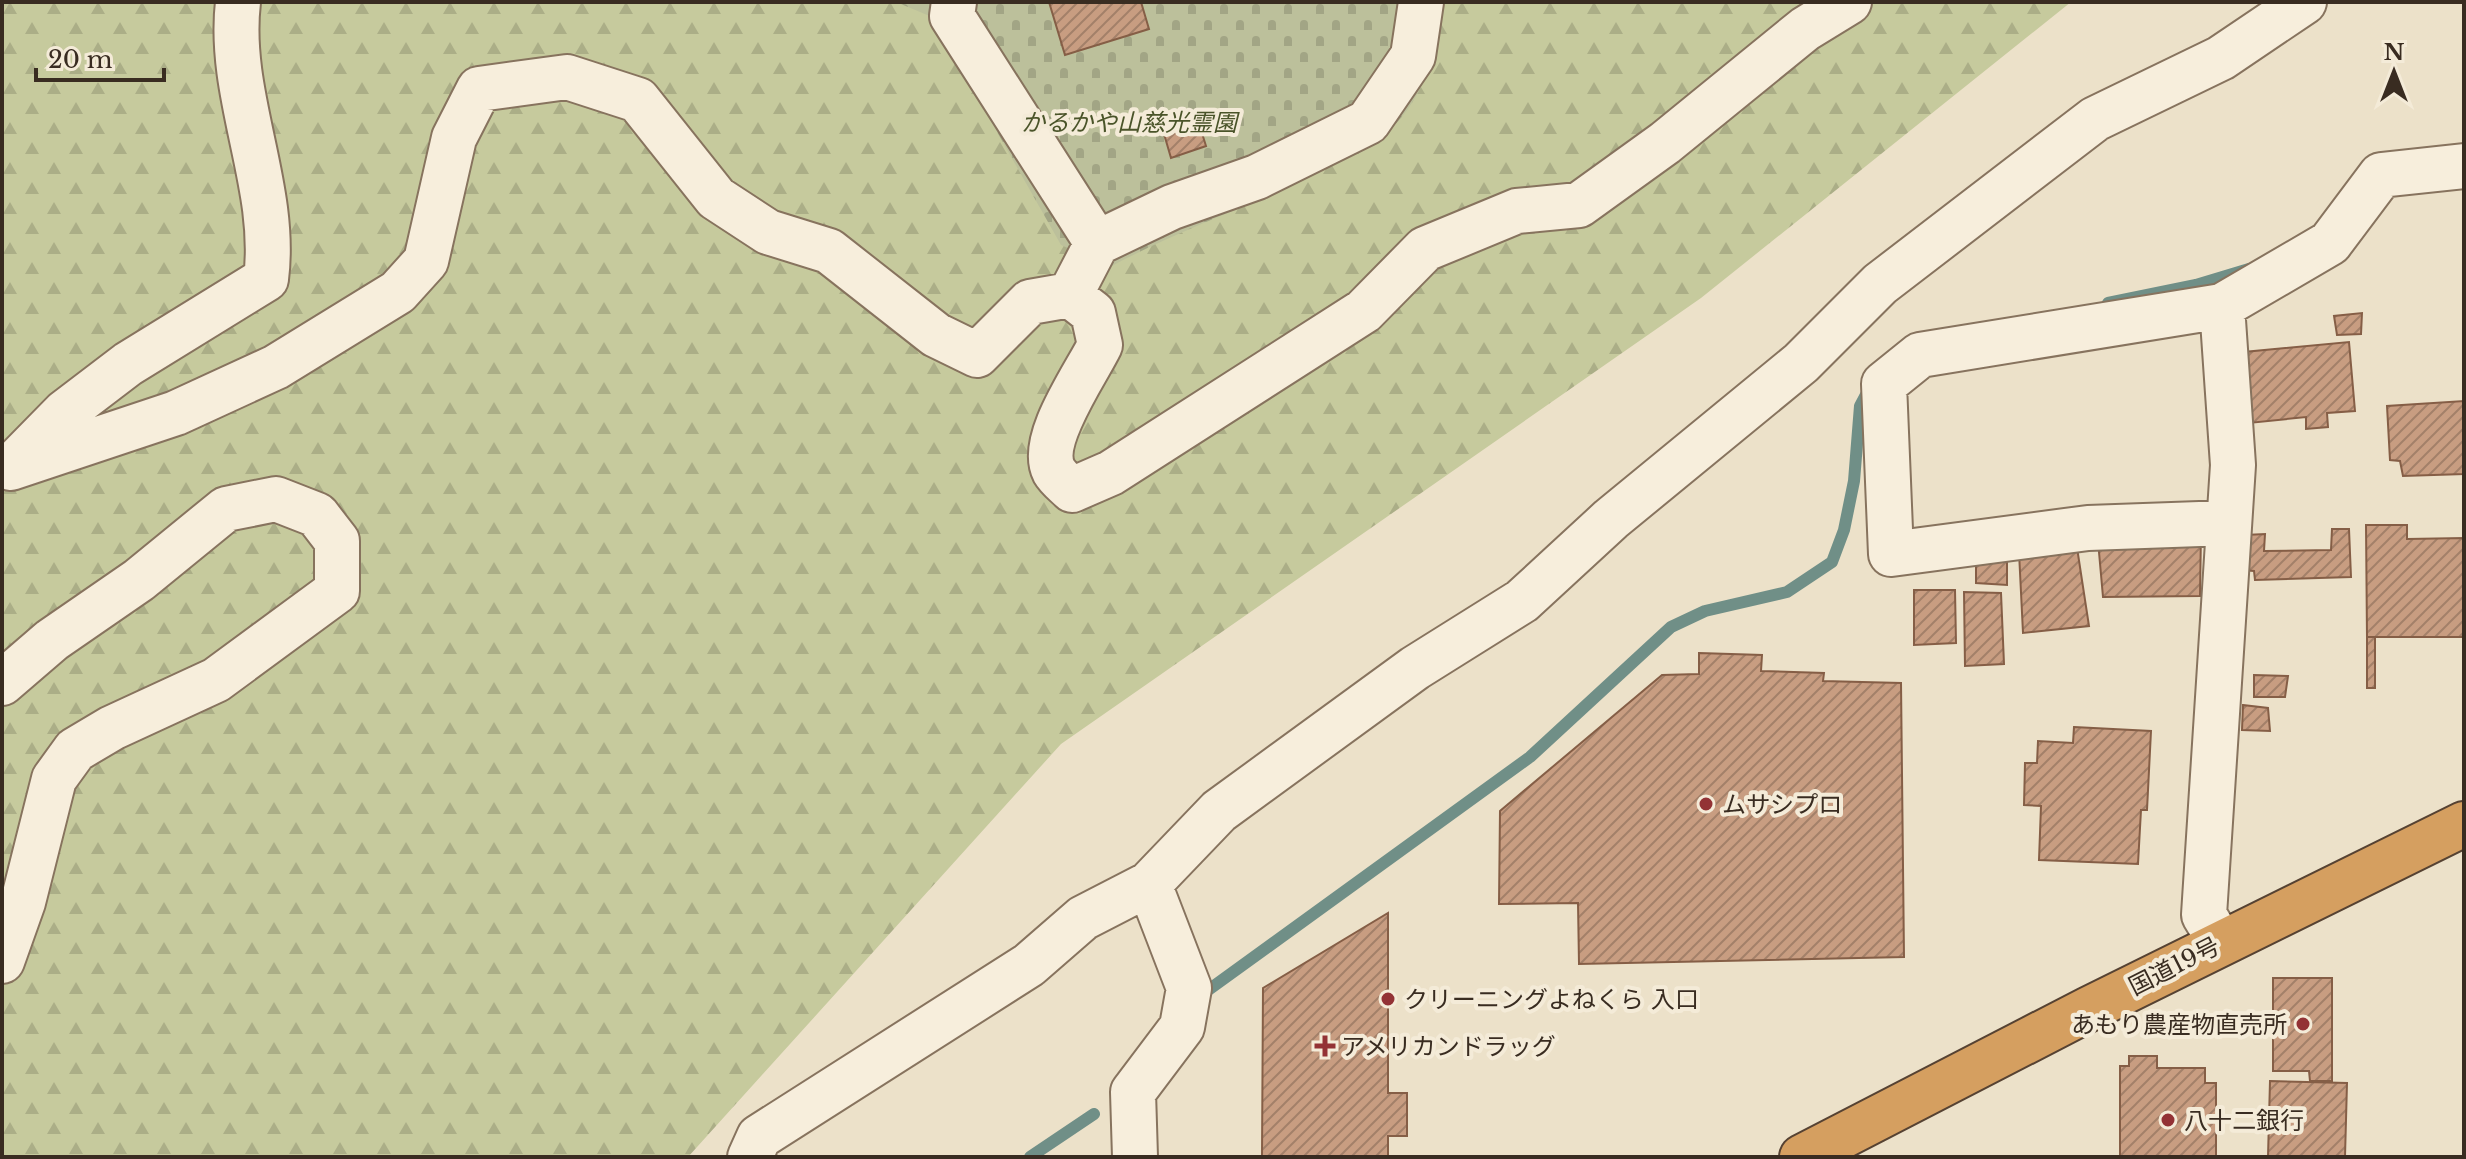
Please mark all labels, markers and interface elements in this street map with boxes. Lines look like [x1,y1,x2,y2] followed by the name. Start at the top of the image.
[36,32,164,82] scale bar
[2354,32,2434,112] north arrow
[2384,39,2405,66] text: N
[48,45,113,74] text: 20 m
[1021,108,1240,137] park label: かるかや山慈光霊園
[1722,790,1842,819] place label: ムサシプロ
[1697,795,1715,813] marker: ムサシプロ
[2124,931,2224,1001] street label: 国道19号
[1404,985,1699,1014] place label: クリーニングよねくら 入口
[1379,990,1397,1008] marker: クリーニングよねくら 入口
[2071,1010,2287,1039] place label: あもり農産物直売所
[2294,1015,2312,1033] marker: あもり農産物直売所
[1341,1032,1556,1061] place label: アメリカンドラッグ
[1316,1037,1334,1055] marker: アメリカンドラッグ
[2184,1106,2304,1135] place label: 八十二銀行
[2159,1111,2177,1129] marker: 八十二銀行

